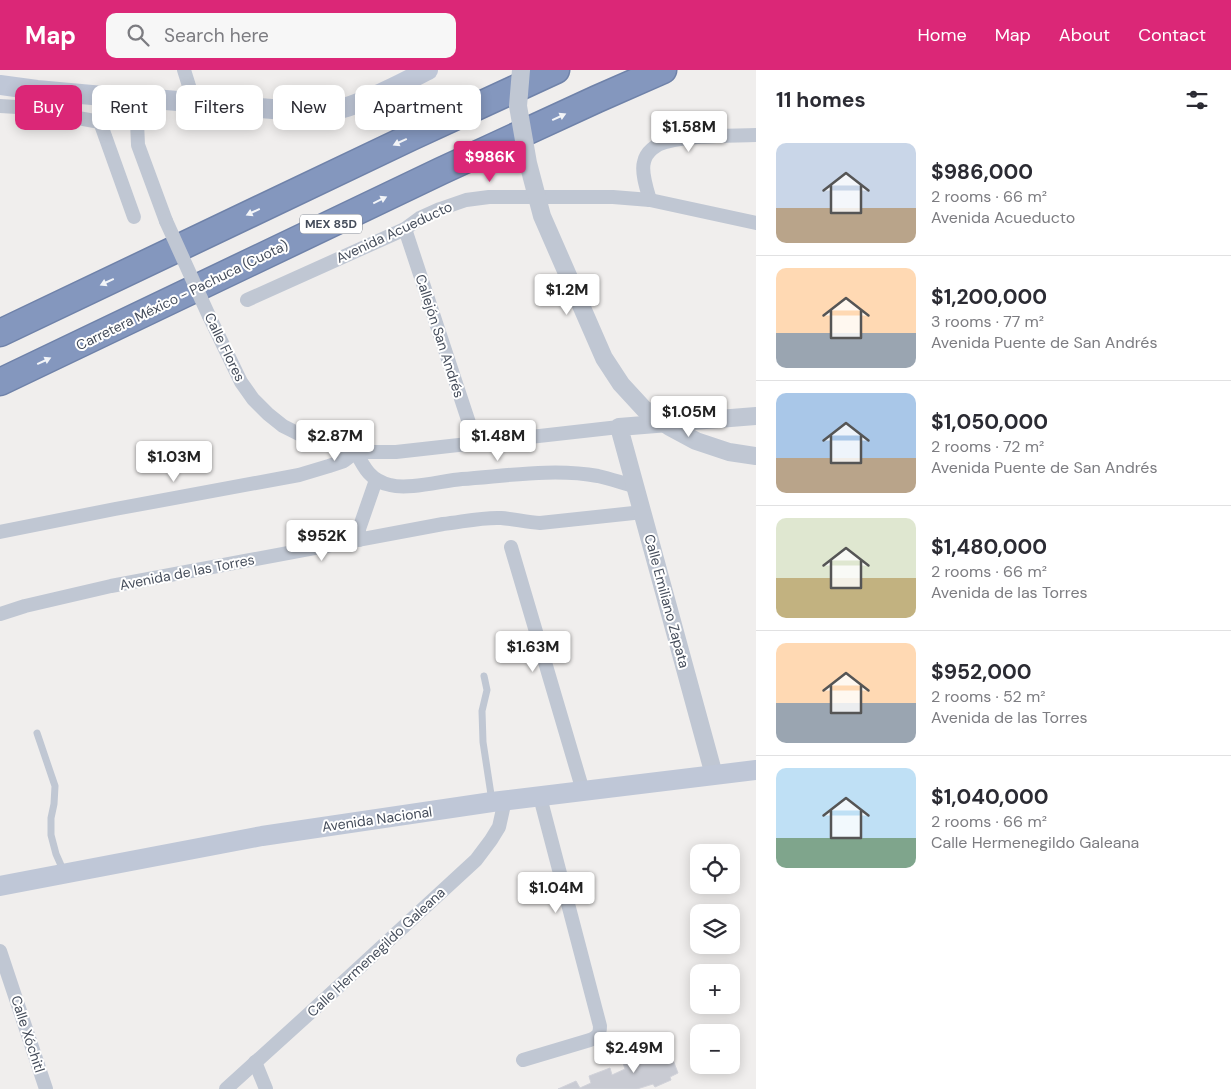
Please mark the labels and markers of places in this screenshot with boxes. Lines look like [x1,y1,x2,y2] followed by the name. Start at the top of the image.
[648,111,730,153] pin: $1.58M
[455,140,525,183] pin: $986K
[532,274,602,316] pin: $1.2M
[648,396,730,438] pin: $1.05M
[294,420,376,462] pin: $2.87M
[457,420,539,462] pin: $1.48M
[133,440,215,483] pin: $1.03M
[287,520,357,562] pin: $952K
[492,630,574,673] pin: $1.63M
[515,872,597,914] pin: $1.04M
[593,1032,675,1074] pin: $2.49M

